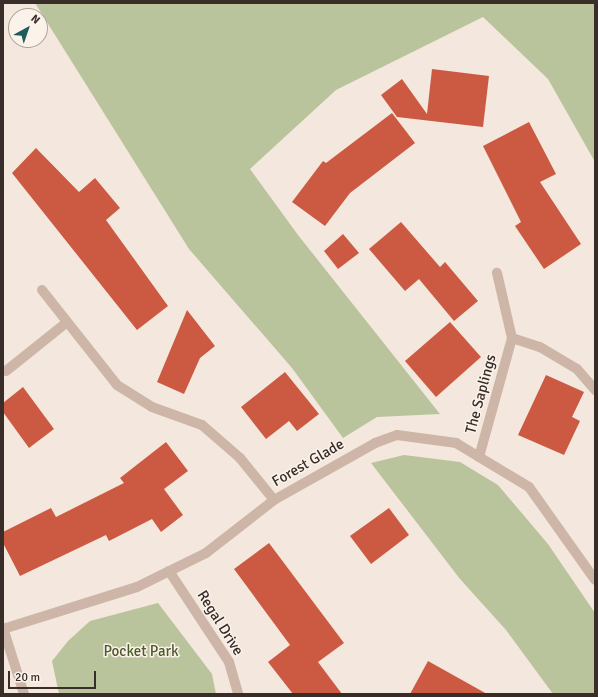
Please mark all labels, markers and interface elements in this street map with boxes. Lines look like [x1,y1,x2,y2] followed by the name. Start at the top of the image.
[8,8,48,48] north arrow
[28,12,43,27] text: N
[462,352,500,436] street label: The Saplings
[269,435,347,491] street label: Forest Glade
[193,587,247,659] street label: Regal Drive
[103,643,179,661] park label: Pocket Park
[10,663,98,689] scale bar
[15,670,40,685] text: 20 m

